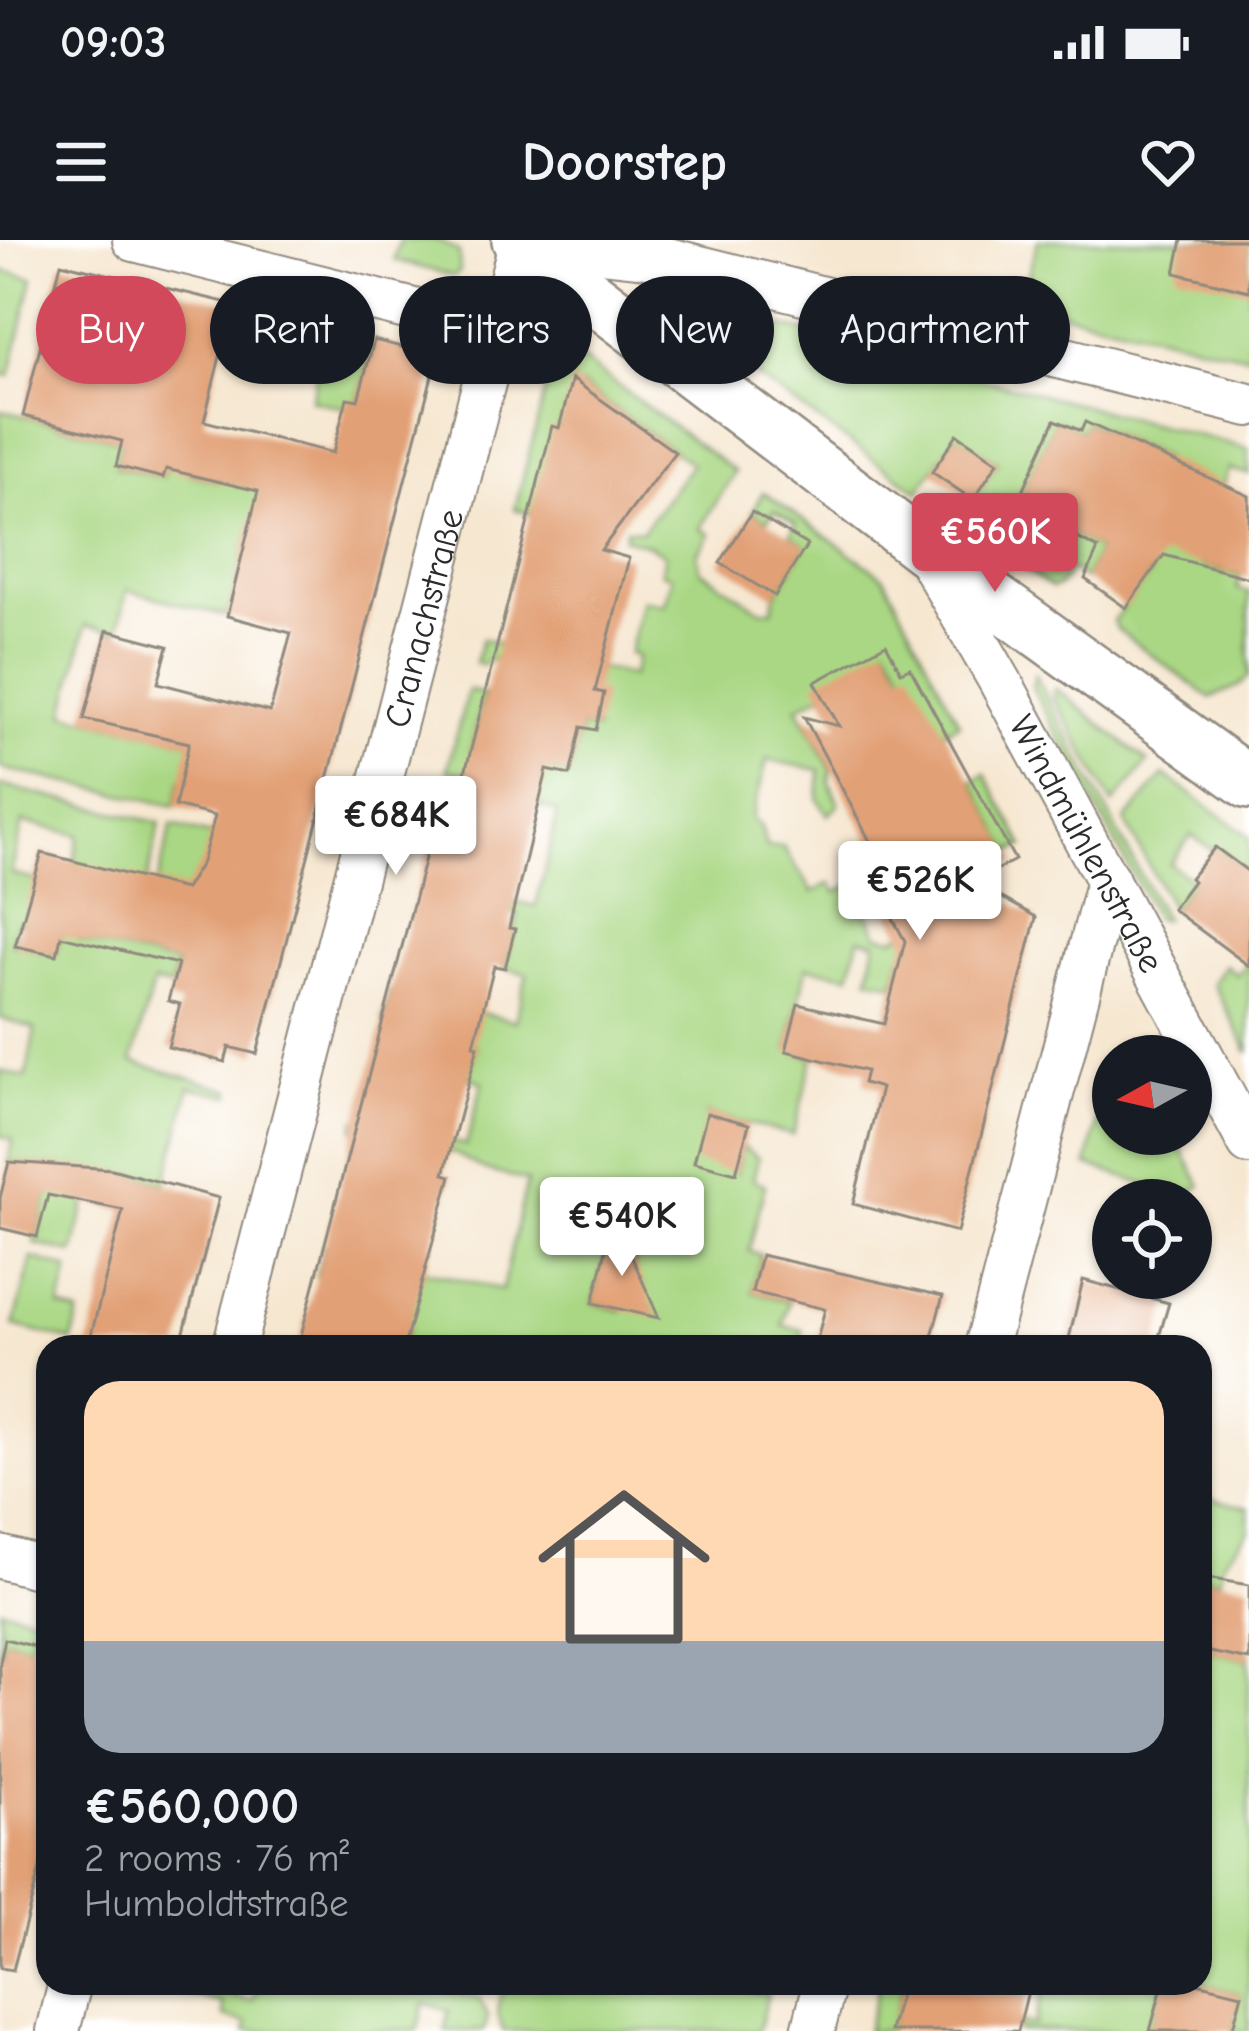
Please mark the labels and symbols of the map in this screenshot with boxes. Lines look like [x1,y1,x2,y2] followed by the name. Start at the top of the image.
[911,493,1079,595] pin: €560K
[376,505,472,732] street label: Cranachstraße
[1000,708,1172,980] street label: Windmühlenstraße
[312,776,480,878] pin: €684K
[836,841,1004,943] pin: €526K
[1092,1035,1212,1155] north arrow
[538,1177,706,1279] pin: €540K

